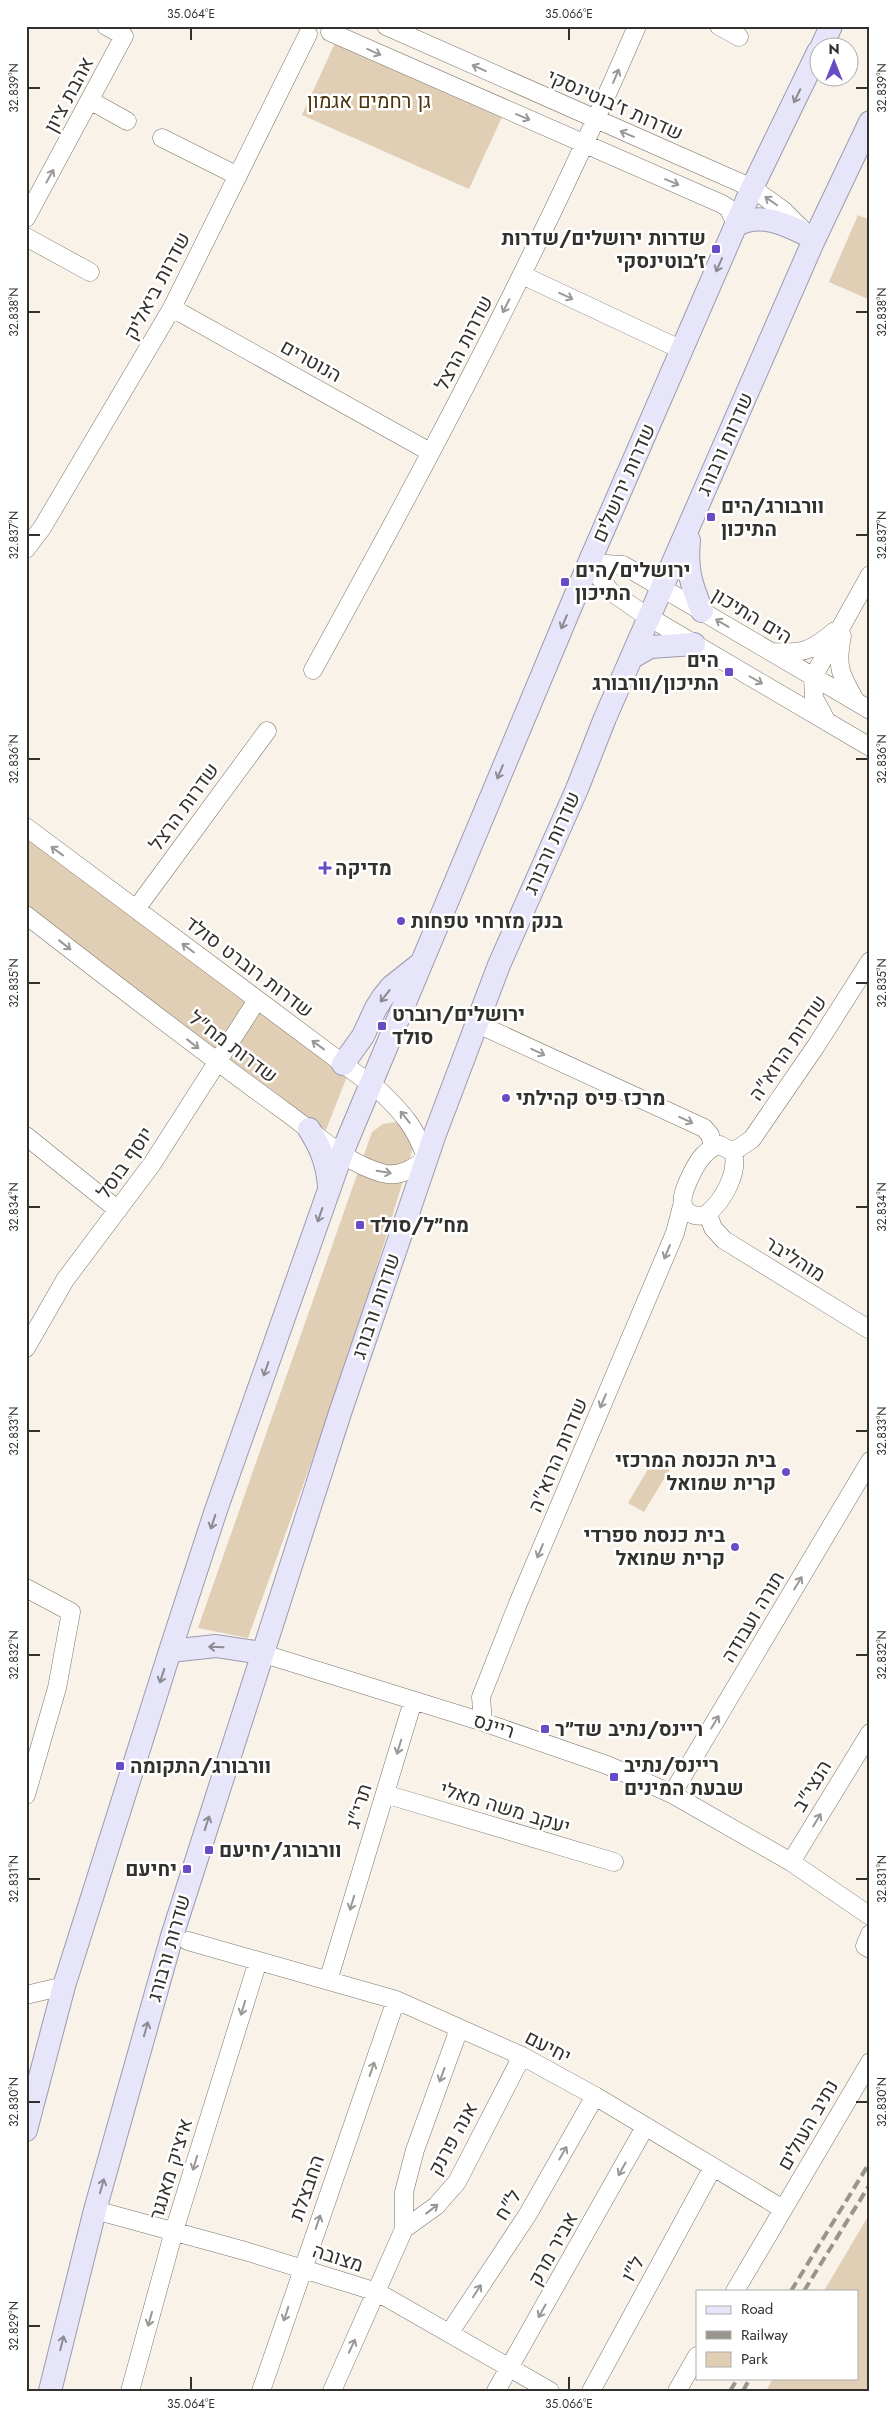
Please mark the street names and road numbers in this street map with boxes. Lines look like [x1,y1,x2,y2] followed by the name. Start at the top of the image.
[37,52,101,138] street label: אהבת ציון
[542,62,688,148] street label: שדרות ז'בוטינסקי
[116,227,198,345] street label: שדרות ביאליק
[428,290,500,396] street label: שדרות הרצל
[275,332,347,390] street label: הנוטרים
[689,388,761,500] street label: שדרות ורבורג
[585,419,663,547] street label: שדרות ירושלים
[706,581,798,651] street label: הים התיכון
[142,757,226,857] street label: שדרות הרצל
[516,787,588,899] street label: שדרות ורבורג
[179,909,319,1025] street label: שדרות רוברט סולד
[742,989,834,1107] street label: שדרות הרוא"ה
[182,1004,284,1090] street label: שדרות מח"ל
[90,1121,160,1205] street label: יוסף בוסל
[759,1229,831,1289] street label: מוהליבר
[344,1249,408,1363] street label: שדרות ורבורג
[521,1393,595,1517] street label: שדרות הרוא"ה
[714,1566,792,1668] street label: תורה ועבודה
[470,1706,518,1746] street label: ריינס
[785,1755,839,1817] street label: הנצי"ב
[436,1774,574,1842] street label: יעקב משה מאלי
[339,1780,379,1832] street label: תרי"ג
[140,1891,198,2005] street label: שדרות ורבורג
[520,2023,576,2071] street label: יחיעם
[770,2074,846,2176] street label: נתיב העולים
[421,2097,485,2181] street label: אנה פרנק
[142,2115,200,2223] street label: איציק מאנגר
[282,2151,332,2225] street label: החבצלת
[487,2184,529,2226] street label: ל"ח
[521,2207,585,2291] street label: אביר מרק
[309,2236,367,2280] street label: מצובה
[614,2251,652,2287] street label: ל"ו

